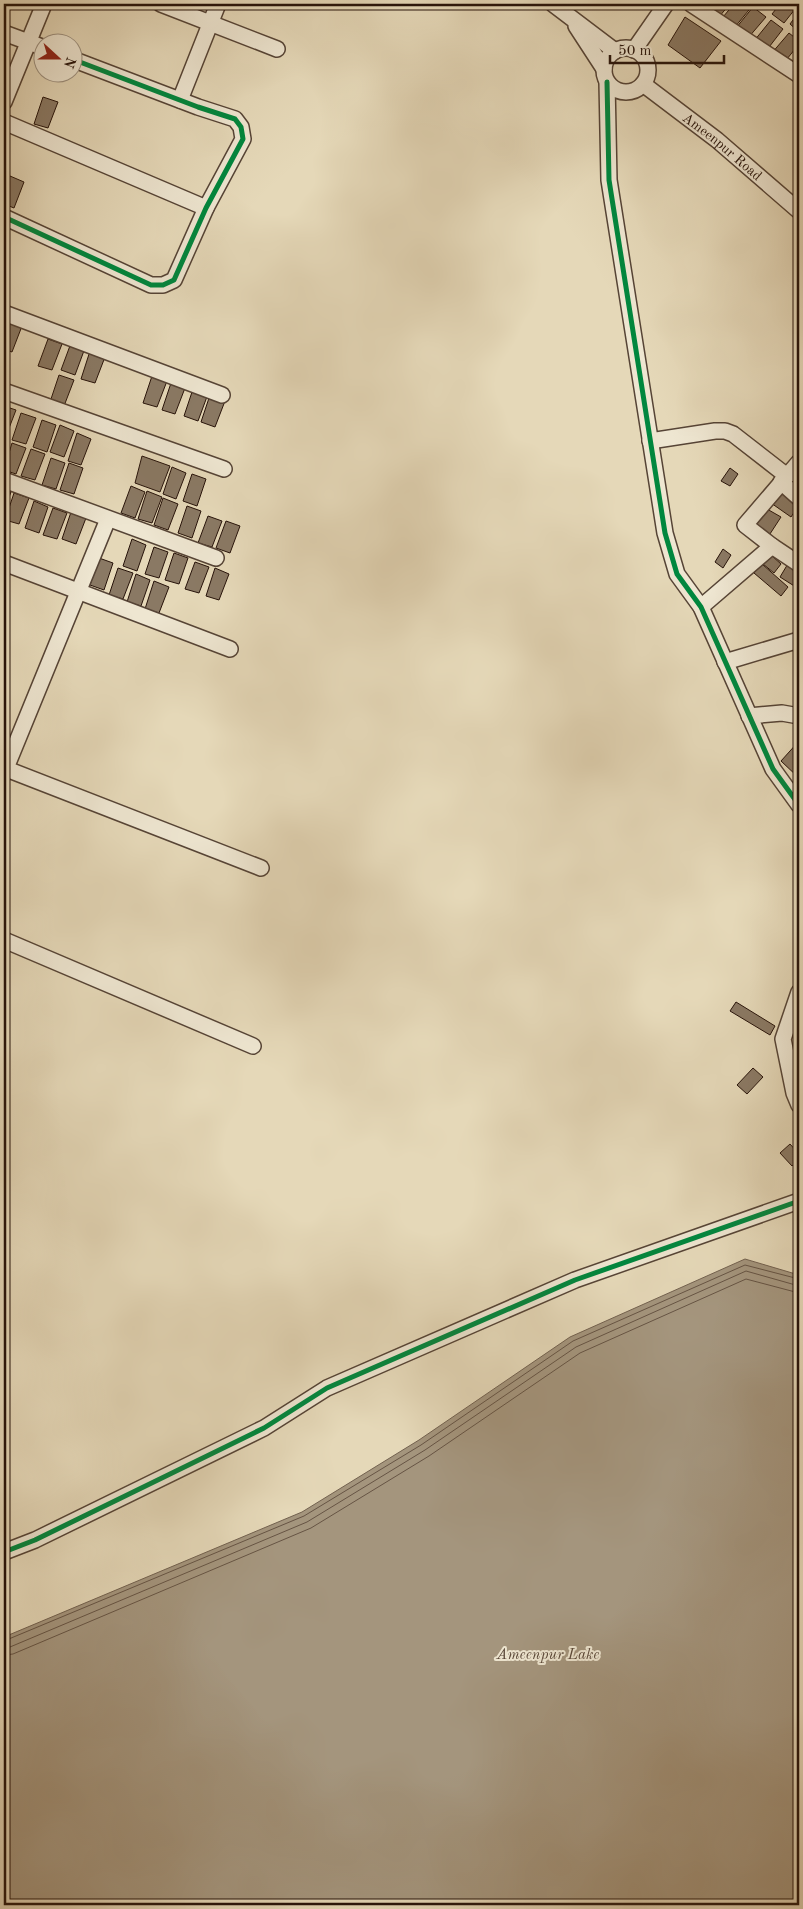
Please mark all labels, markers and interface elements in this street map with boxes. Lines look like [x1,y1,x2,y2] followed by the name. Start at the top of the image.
[32,32,82,82] north arrow
[610,32,724,64] scale bar
[618,44,652,59] text: 50 m
[61,55,78,70] text: N
[680,111,764,183] street label: Ameenpur Road
[496,1648,599,1663] water label: Ameenpur Lake

